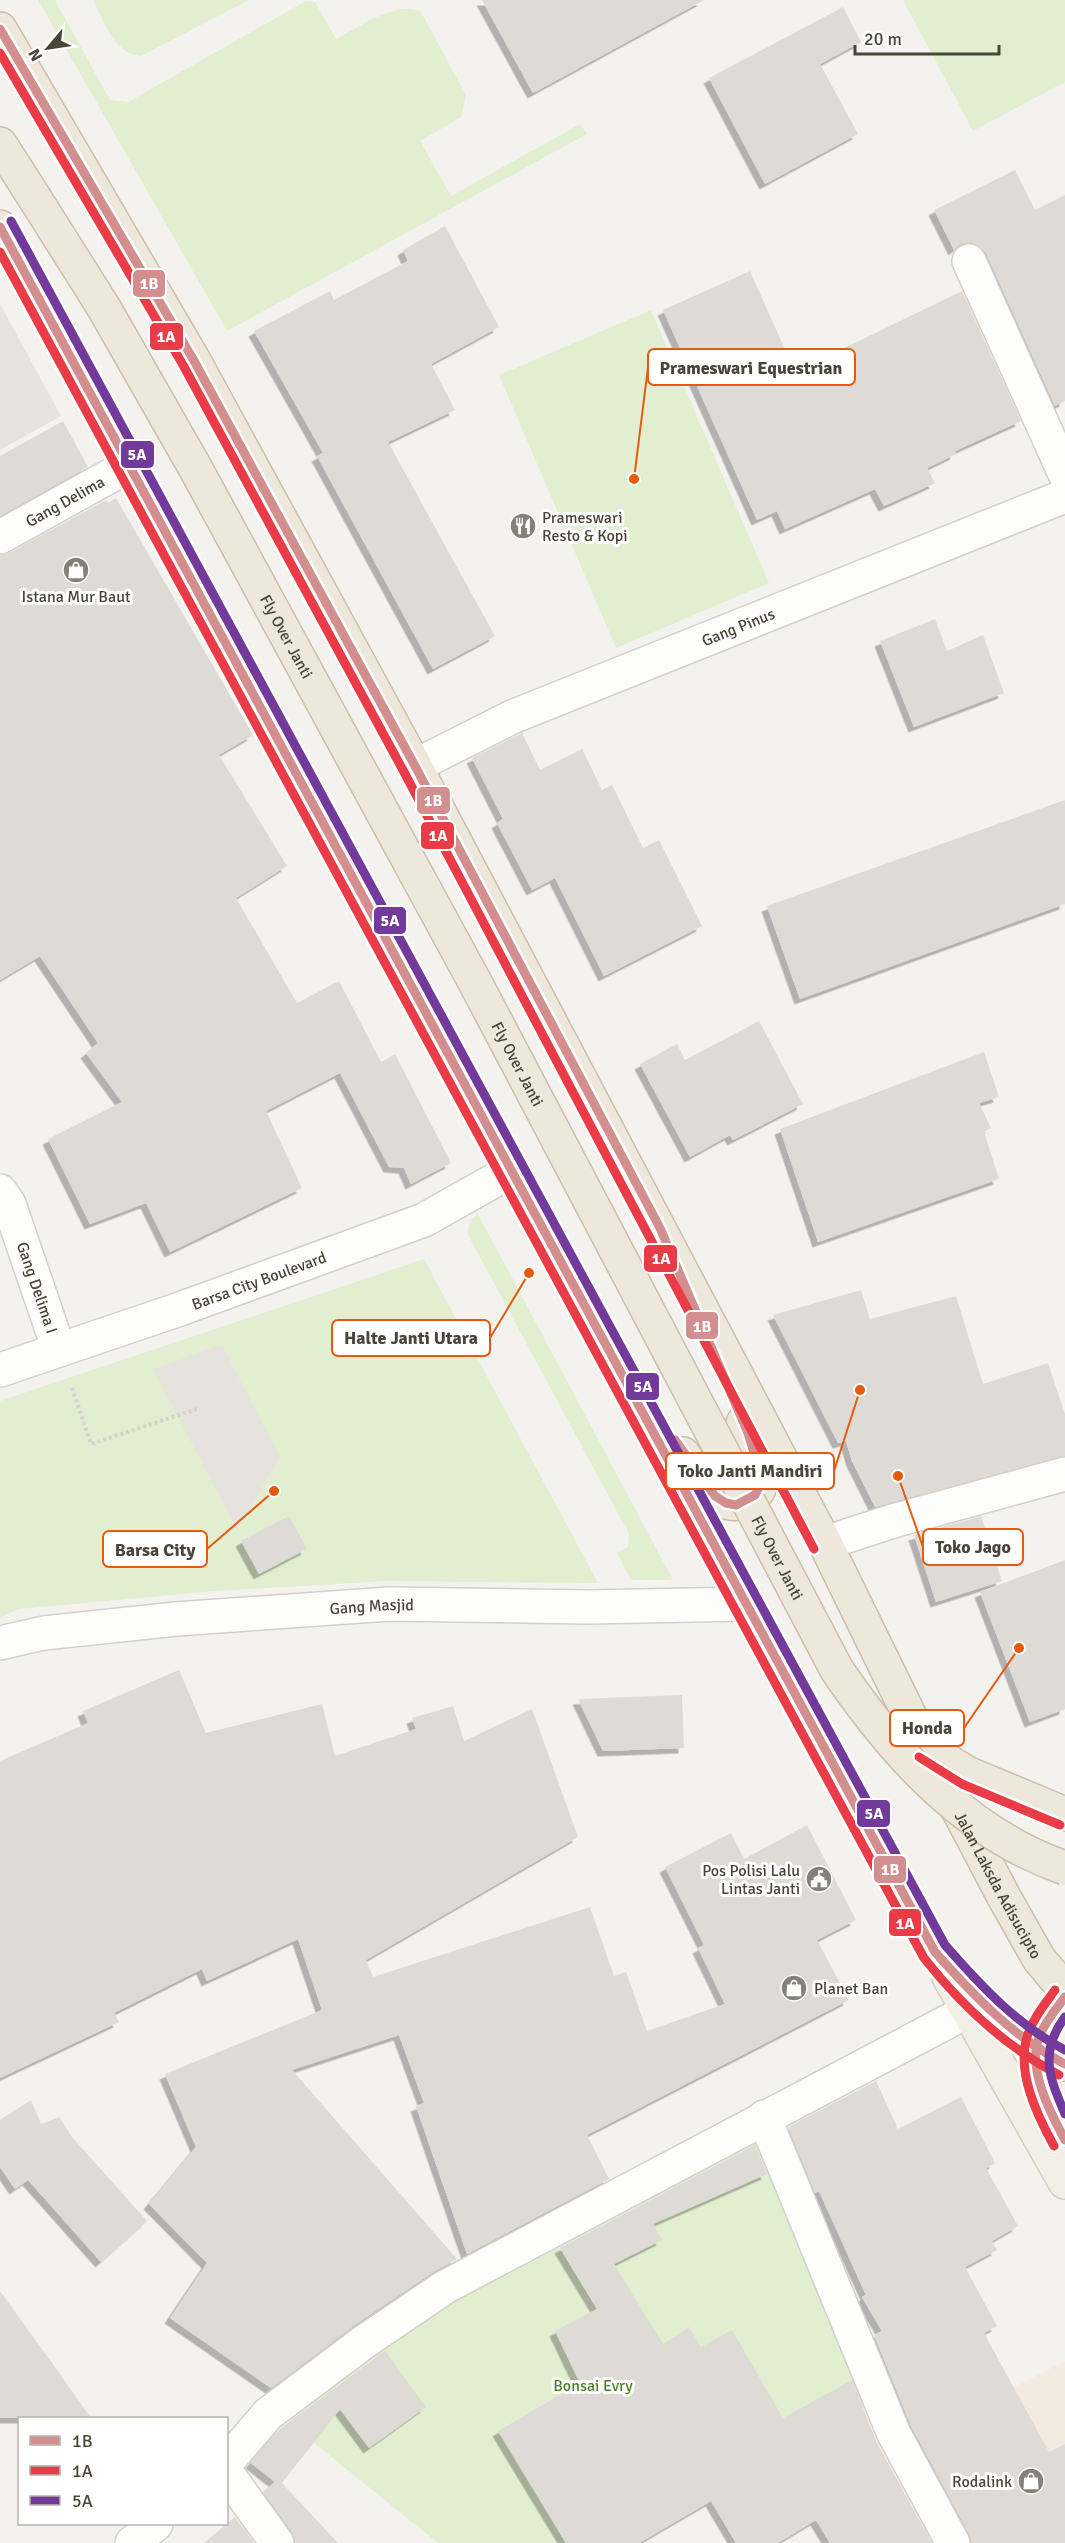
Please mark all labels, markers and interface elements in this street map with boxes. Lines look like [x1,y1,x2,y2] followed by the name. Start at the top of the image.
[18,18,78,78] north arrow
[855,18,999,56] scale bar
[864,28,902,50] text: 20 m
[24,45,47,65] text: N
[132,269,166,298] line badge: 1B
[140,274,158,294] text: 1B
[149,322,184,351] line badge: 1A
[157,327,176,347] text: 1A
[648,349,855,385] callout: Prameswari Equestrian
[660,357,843,379] text: Prameswari Equestrian
[120,440,155,469] line badge: 5A
[128,445,147,465] text: 5A
[22,472,108,532] street label: Gang Delima
[542,508,628,546] place label: Prameswari Resto & Kopi
[508,511,538,541] restaurant icon: Prameswari Resto & Kopi
[61,555,91,585] shop icon: Istana Mur Baut
[22,587,131,607] place label: Istana Mur Baut
[255,591,317,682] street label: Fly Over Janti
[699,604,778,651] street label: Gang Pinus
[416,786,451,815] line badge: 1B
[424,791,442,811] text: 1B
[420,821,455,850] line badge: 1A
[429,826,448,846] text: 1A
[373,906,407,935] line badge: 5A
[381,911,400,931] text: 5A
[487,1019,547,1110] street label: Fly Over Janti
[12,1239,62,1336] street label: Gang Delima I
[643,1244,678,1273] line badge: 1A
[189,1247,329,1315] street label: Barsa City Boulevard
[652,1249,671,1269] text: 1A
[685,1311,719,1340] line badge: 1B
[693,1317,711,1337] text: 1B
[332,1320,490,1356] callout: Halte Janti Utara
[344,1327,478,1349] text: Halte Janti Utara
[625,1372,660,1401] line badge: 5A
[634,1377,653,1397] text: 5A
[666,1453,834,1489] callout: Toko Janti Mandiri
[678,1460,822,1482] text: Toko Janti Mandiri
[747,1512,807,1604] street label: Fly Over Janti
[923,1529,1023,1565] callout: Toko Jago
[103,1531,207,1567] callout: Barsa City
[935,1536,1011,1558] text: Toko Jago
[115,1539,195,1561] text: Barsa City
[329,1595,414,1619] street label: Gang Masjid
[890,1710,964,1746] callout: Honda
[902,1717,952,1739] text: Honda
[856,1799,891,1828] line badge: 5A
[865,1804,884,1824] text: 5A
[950,1809,1046,1962] street label: Jalan Laksda Adisucipto
[873,1855,907,1884] line badge: 1B
[881,1860,899,1880] text: 1B
[702,1861,800,1899] place label: Pos Polisi Lalu Lintas Janti
[804,1864,834,1894] public building icon: Pos Polisi Lalu Lintas Janti
[888,1908,922,1937] line badge: 1A
[896,1914,915,1934] text: 1A
[779,1973,809,2003] shop icon: Planet Ban
[814,1979,888,1999] place label: Planet Ban
[553,2376,633,2396] park label: Bonsai Evry
[18,2417,228,2525] legend
[72,2430,93,2452] text: 1B
[72,2460,93,2482] text: 1A
[1016,2466,1046,2496] shop icon: Rodalink
[952,2472,1012,2492] place label: Rodalink
[72,2490,93,2512] text: 5A

